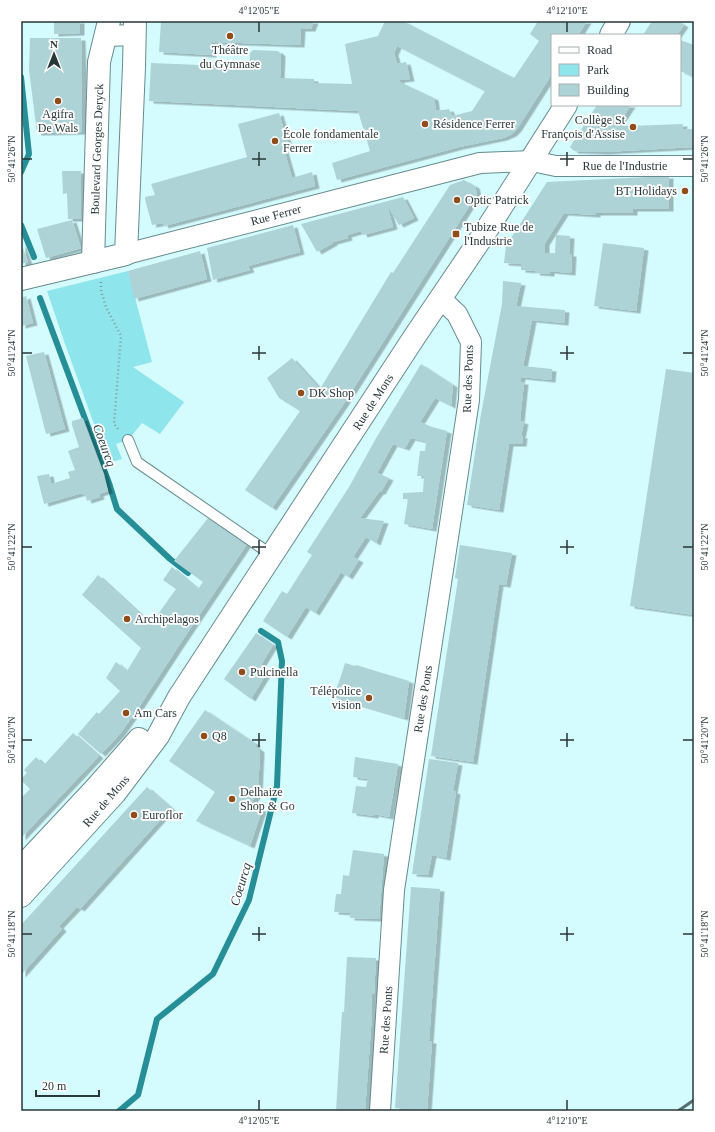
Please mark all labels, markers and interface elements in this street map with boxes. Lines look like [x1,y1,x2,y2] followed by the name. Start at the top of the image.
[239,5,280,16] text: 4°12'05"E
[547,5,588,16] text: 4°12'10"E
[225,31,235,41] marker: Théâtre du Gymnase
[34,34,74,74] north arrow
[551,34,681,106] legend
[50,38,58,50] text: N
[200,43,260,71] place label: Théâtre du Gymnase
[587,43,612,57] text: Road
[587,63,609,77] text: Park
[88,83,106,215] street label: Boulevard Georges Deryck
[587,83,629,97] text: Building
[53,96,63,106] marker: Agifra De Wals
[38,107,79,135] place label: Agifra De Wals
[541,113,626,141] place label: Collège St François d'Assise
[433,117,515,131] place label: Résidence Ferrer
[420,119,430,129] marker: Résidence Ferrer
[628,122,638,132] marker: Collège St François d'Assise
[283,127,379,155] place label: École fondamentale Ferrer
[6,135,17,183] text: 50°41'26"N
[699,135,710,183] text: 50°41'26"N
[270,136,280,146] marker: École fondamentale Ferrer
[583,159,667,173] street label: Rue de l'Industrie
[616,184,677,198] place label: BT Holidays
[680,186,690,196] marker: BT Holidays
[465,193,529,207] place label: Optic Patrick
[452,195,462,205] marker: Optic Patrick
[249,202,303,228] street label: Rue Ferrer
[464,220,534,248] place label: Tubize Rue de l'Industrie
[451,229,461,239] marker: Tubize Rue de l'Industrie
[6,329,17,377] text: 50°41'24"N
[699,329,710,377] text: 50°41'24"N
[460,344,476,413] street label: Rue des Ponts
[350,371,396,433] street label: Rue de Mons
[309,386,354,400] place label: DK Shop
[296,388,306,398] marker: DK Shop
[90,422,119,469] water label: Coeurcq
[6,523,17,571] text: 50°41'22"N
[699,523,710,571] text: 50°41'22"N
[135,612,199,626] place label: Archipelagos
[122,614,132,624] marker: Archipelagos
[411,664,435,734] street label: Rue des Ponts
[250,665,299,679] place label: Pulcinella
[237,667,247,677] marker: Pulcinella
[310,684,361,712] place label: Télépolice vision
[364,693,374,703] marker: Télépolice vision
[134,706,177,720] place label: Am Cars
[121,708,131,718] marker: Am Cars
[6,716,17,764] text: 50°41'20"N
[699,716,710,764] text: 50°41'20"N
[212,729,227,743] place label: Q8
[199,731,209,741] marker: Q8
[80,772,132,830] street label: Rue de Mons
[240,785,295,813] place label: Delhaize Shop & Go
[227,794,237,804] marker: Delhaize Shop & Go
[142,808,183,822] place label: Euroflor
[129,810,139,820] marker: Euroflor
[227,860,254,908] water label: Coeurcq
[6,910,17,958] text: 50°41'18"N
[699,910,710,958] text: 50°41'18"N
[377,985,395,1054] street label: Rue des Ponts
[36,1072,99,1098] scale bar
[42,1079,67,1093] text: 20 m
[239,1115,280,1126] text: 4°12'05"E
[547,1115,588,1126] text: 4°12'10"E

